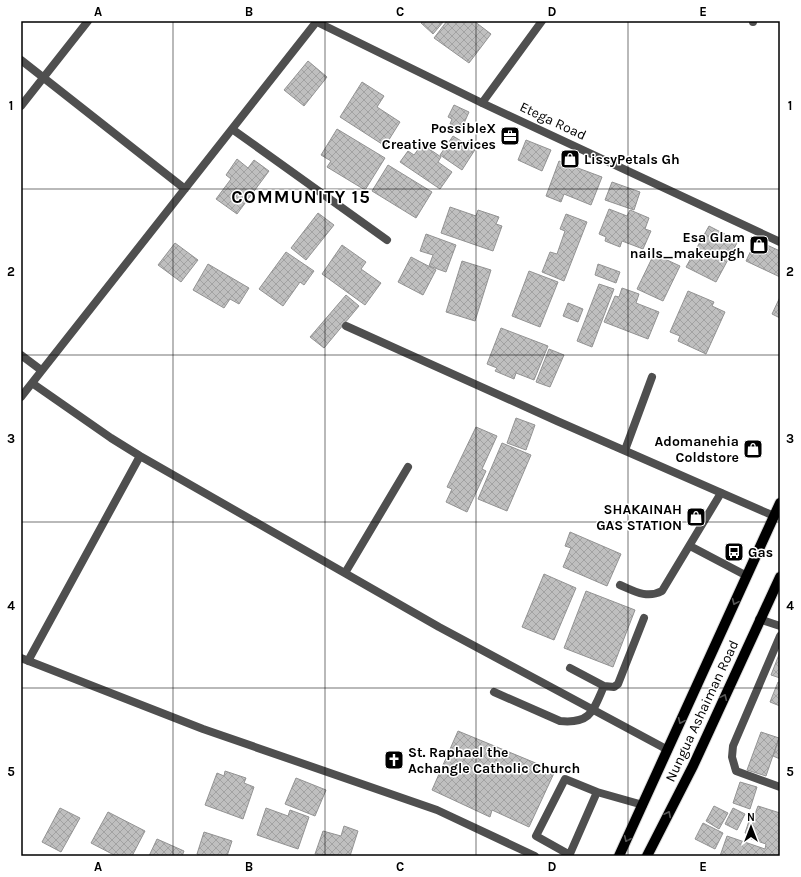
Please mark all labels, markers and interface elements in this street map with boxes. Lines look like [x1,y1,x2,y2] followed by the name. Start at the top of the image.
[94,4,102,19] text: A
[245,4,253,19] text: B
[396,4,404,19] text: C
[548,4,557,19] text: D
[699,4,707,19] text: E
[9,98,13,113] text: 1
[517,98,589,144] street label: Etega Road
[788,98,792,113] text: 1
[382,120,496,153] place label: PossibleX Creative Services
[499,125,521,147] office icon: PossibleX Creative Services
[559,148,581,170] shop icon: LissyPetals Gh
[584,151,680,168] place label: LissyPetals Gh
[231,186,371,208] district label: COMMUNITY 15
[630,229,745,262] place label: Esa Glam nails_makeupgh
[748,234,770,256] shop icon: Esa Glam nails_makeupgh
[7,264,15,279] text: 2
[786,264,794,279] text: 2
[7,431,15,446] text: 3
[786,431,794,446] text: 3
[655,433,739,466] place label: Adomanehia Coldstore
[742,438,764,460] shop icon: Adomanehia Coldstore
[596,501,682,534] place label: SHAKAINAH GAS STATION
[685,506,707,528] shop icon: SHAKAINAH GAS STATION
[723,541,745,563] bus stop icon: Gas
[748,544,773,561] place label: Gas
[7,598,15,613] text: 4
[732,598,740,606] one-way arrow
[786,598,794,613] text: 4
[662,637,742,785] street label: Nungua Ashaiman Road
[719,693,727,701] one-way arrow
[678,716,686,724] one-way arrow
[408,744,580,777] place label: St. Raphael the Achangle Catholic Church
[383,749,405,771] church icon: St. Raphael the Achangle Catholic Church
[7,764,15,779] text: 5
[786,764,794,779] text: 5
[731,807,771,847] north arrow
[663,811,671,818] one-way arrow
[747,811,755,824] text: N
[624,835,632,842] one-way arrow
[94,859,102,874] text: A
[245,859,253,874] text: B
[396,859,404,874] text: C
[548,859,557,874] text: D
[699,859,707,874] text: E

